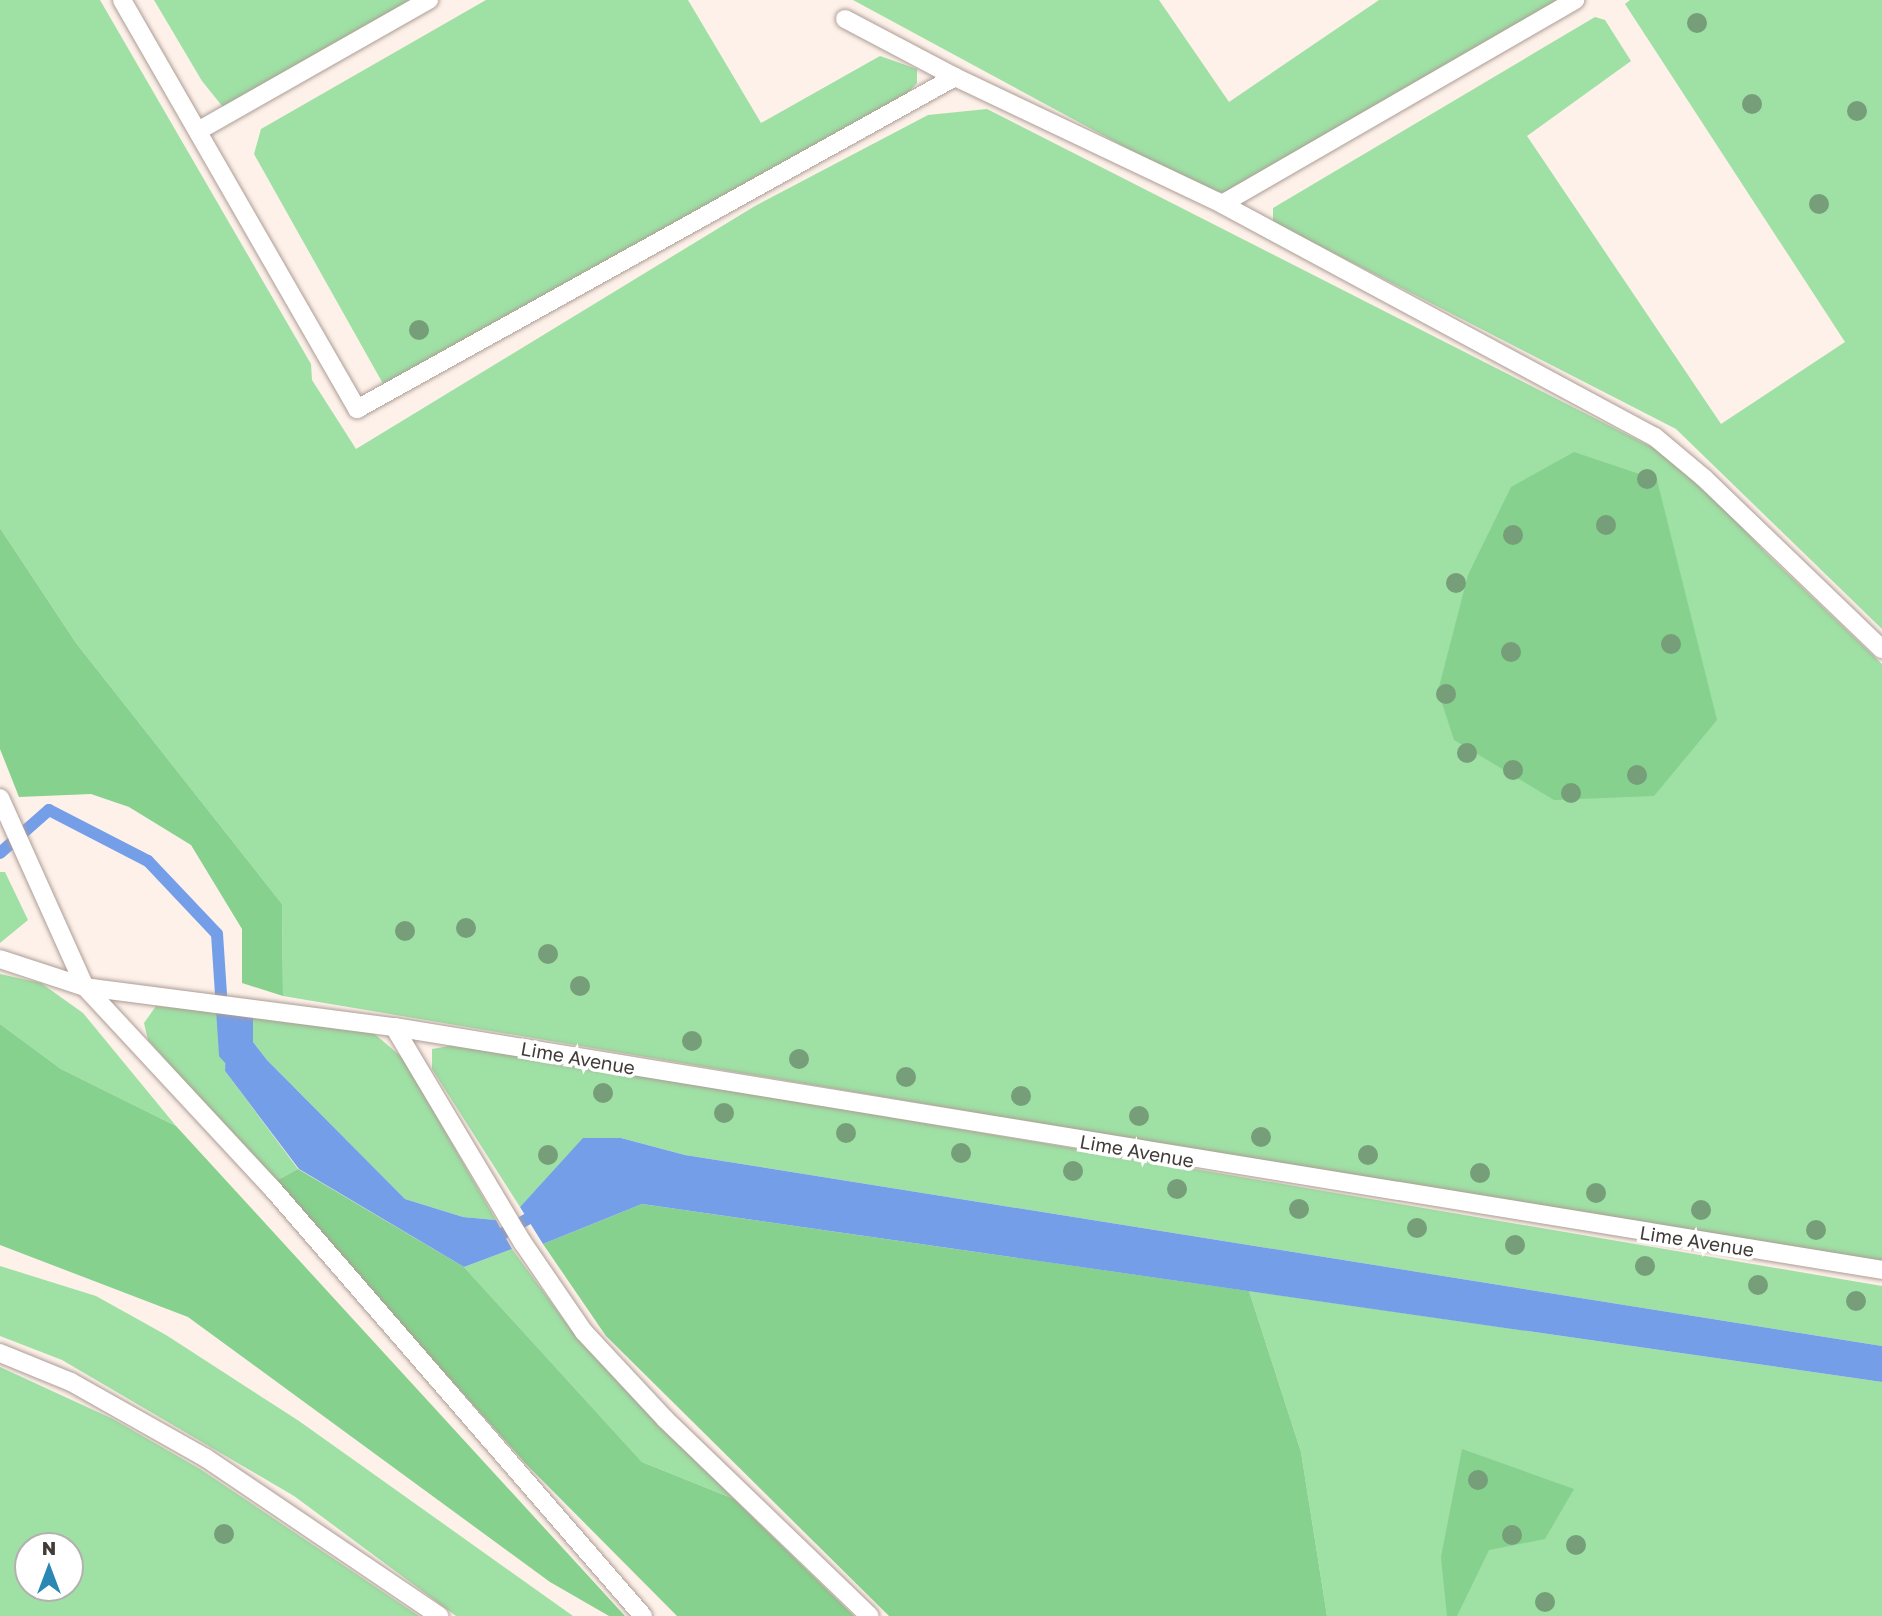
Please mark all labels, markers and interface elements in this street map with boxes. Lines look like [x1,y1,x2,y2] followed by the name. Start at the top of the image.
[519,1037,637,1079] street label: Lime Avenue
[1078,1130,1196,1172] street label: Lime Avenue
[1638,1221,1756,1261] street label: Lime Avenue
[14,1532,84,1602] north arrow
[42,1536,56,1559] text: N

